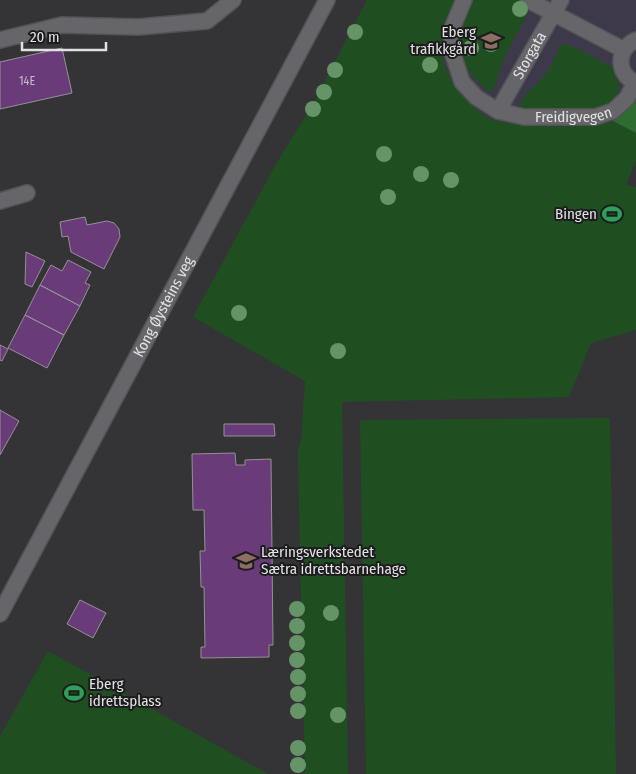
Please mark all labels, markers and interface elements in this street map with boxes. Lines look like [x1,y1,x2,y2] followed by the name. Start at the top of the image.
[22,20,106,52] scale bar
[410,23,476,58] place label: Eberg trafikkgård
[30,28,60,46] text: 20 m
[509,29,550,82] street label: Storgata
[480,30,502,52] school or university icon: Eberg trafikkgård
[19,74,35,88] house number: 14E
[535,103,614,126] street label: Freidigvegen
[601,203,623,225] sports icon: Bingen
[555,205,597,223] place label: Bingen
[129,253,198,360] street label: Kong Øysteins veg
[261,543,406,578] place label: Læringsverkstedet Sætra idrettsbarnehage
[235,550,257,572] school or university icon: Læringsverkstedet Sætra idrettsbarnehage
[89,675,161,710] place label: Eberg idrettsplass
[63,682,85,704] sports icon: Eberg idrettsplass

